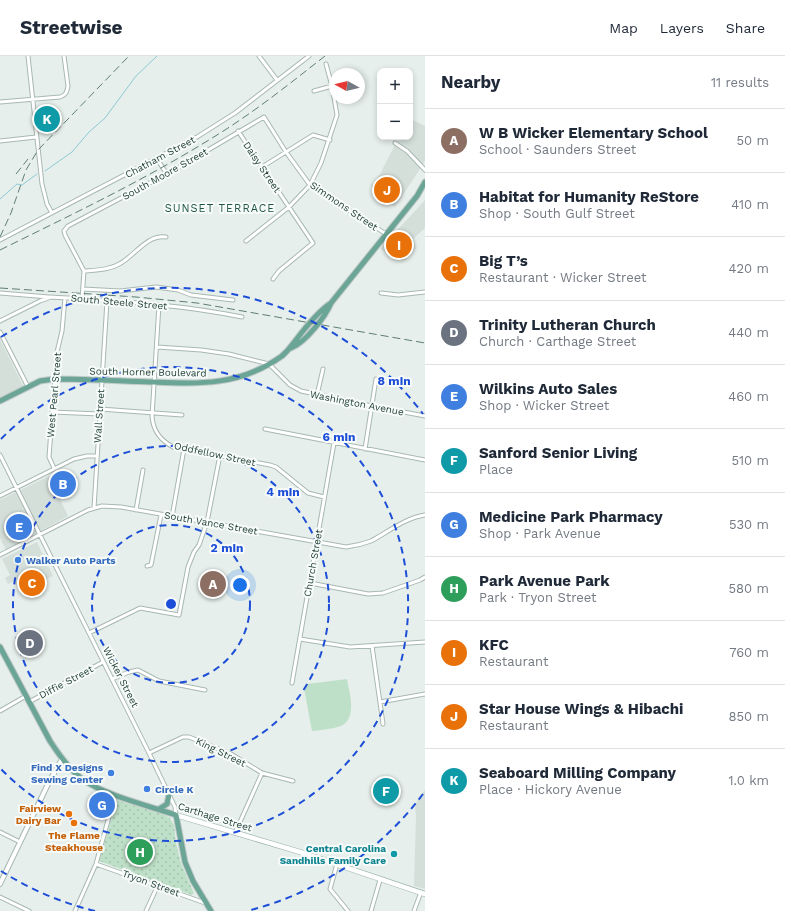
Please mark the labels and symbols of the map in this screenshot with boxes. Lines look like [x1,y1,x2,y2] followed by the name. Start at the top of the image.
[329,68,365,104] north arrow
[34,104,60,134] pin: K
[123,134,198,180] street label: Chatham Street
[241,140,283,195] street label: Daisy Street
[120,146,210,202] street label: South Moore Street
[374,175,400,205] pin: J
[308,179,381,233] street label: Simmons Street
[165,202,275,215] district label: SUNSET TERRACE
[386,230,412,260] pin: I
[70,292,169,312] street label: South Steele Street
[45,351,63,438] street label: West Pearl Street
[89,365,207,379] street label: South Horner Boulevard
[377,374,411,388] text: 8 min
[92,388,106,443] street label: Wall Street
[309,389,405,418] street label: Washington Avenue
[322,430,356,444] text: 6 min
[173,440,258,468] street label: Oddfellow Street
[50,469,76,499] pin: B
[266,485,300,499] text: 4 min
[163,509,259,537] street label: South Vance Street
[6,512,32,542] pin: E
[302,528,324,598] street label: Church Street
[211,541,243,555] text: 2 min
[13,555,23,565] marker: Walker Auto Parts
[26,555,116,566] place label: Walker Auto Parts
[19,568,45,598] pin: C
[200,569,226,599] pin: A
[230,575,250,595] your location
[164,597,178,611] centre of rings
[17,628,43,658] pin: D
[101,645,141,710] street label: Wicker Street
[37,663,96,701] street label: Diffie Street
[194,735,249,769] street label: King Street
[31,762,104,785] place label: Find X Designs Sewing Center
[106,768,116,778] marker: Find X Designs Sewing Center
[373,776,399,806] pin: F
[142,784,152,794] marker: Circle K
[155,784,194,795] place label: Circle K
[89,790,115,820] pin: G
[177,800,254,834] street label: Carthage Street
[16,803,62,826] place label: Fairview Dairy Bar
[64,809,74,819] marker: Fairview Dairy Bar
[69,818,79,828] marker: The Flame Steakhouse
[45,830,103,853] place label: The Flame Steakhouse
[127,837,153,867] pin: H
[280,843,386,866] place label: Central Carolina Sandhills Family Care
[389,849,399,859] marker: Central Carolina Sandhills Family Care
[121,868,182,899] street label: Tryon Street

